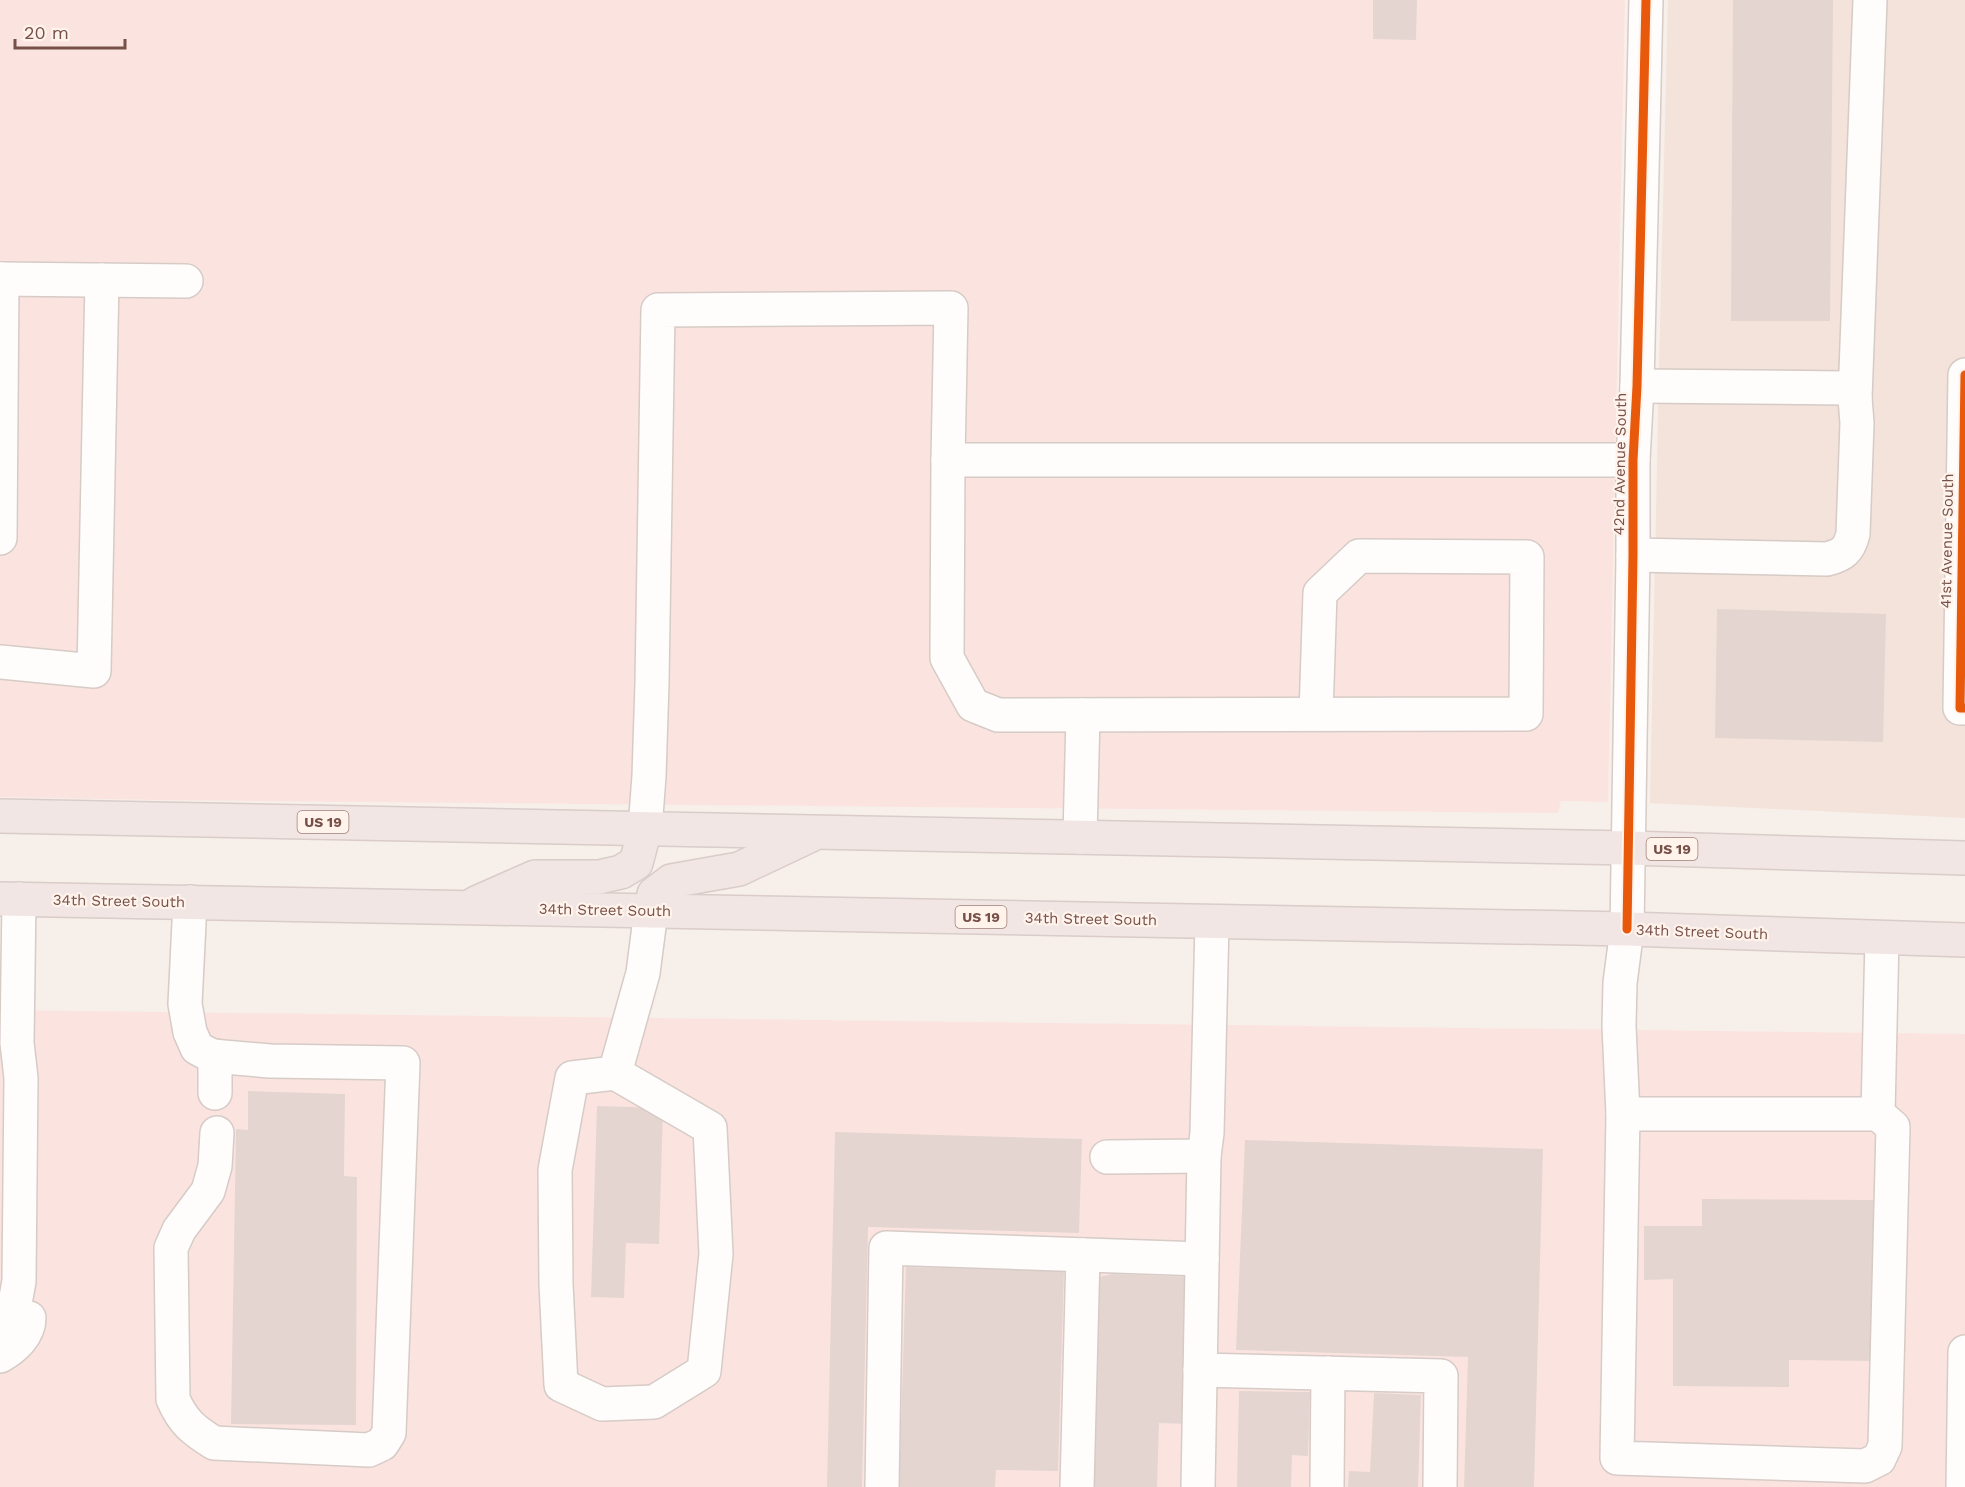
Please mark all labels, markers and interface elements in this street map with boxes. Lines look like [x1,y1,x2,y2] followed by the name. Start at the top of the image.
[15,12,124,50] scale bar
[24,22,69,43] text: 20 m
[1610,392,1630,536] street label: 42nd Avenue South
[1937,473,1957,609] street label: 41st Avenue South
[298,811,348,833] road number: US 19
[1646,838,1698,860] road number: US 19
[53,891,185,911] street label: 34th Street South
[539,900,671,920] street label: 34th Street South
[956,906,1006,928] road number: US 19
[1025,909,1157,929] street label: 34th Street South
[1636,921,1768,943] street label: 34th Street South

